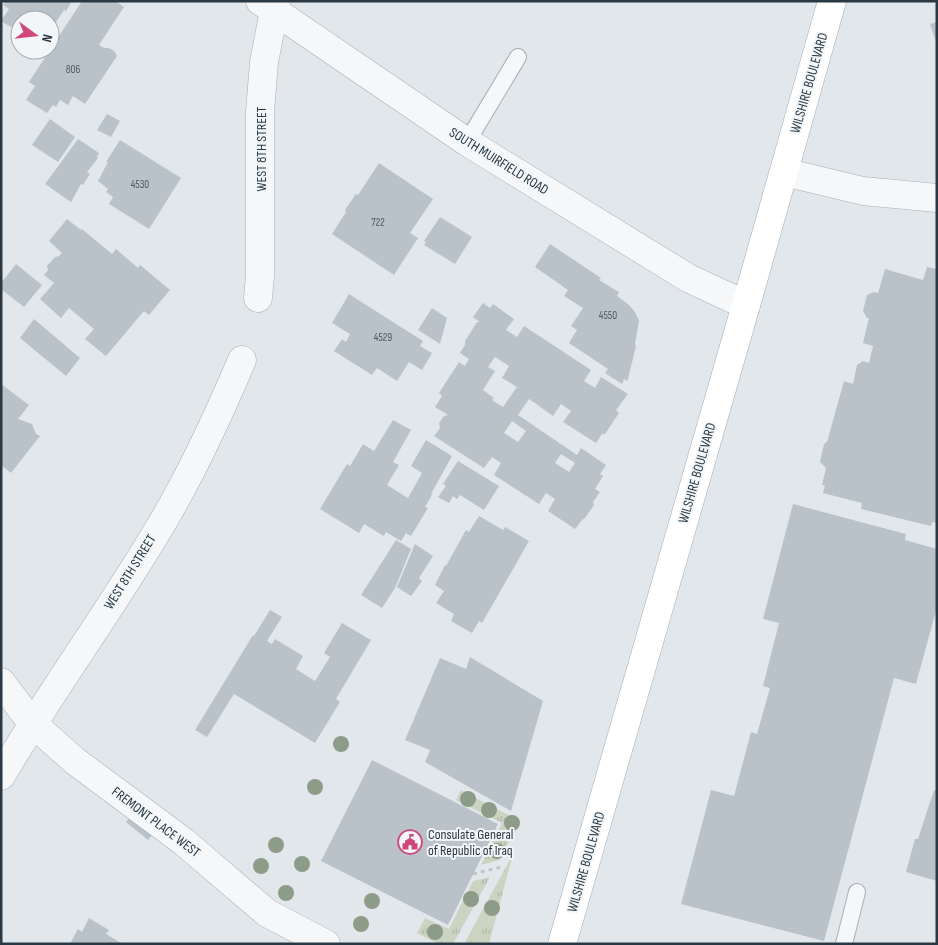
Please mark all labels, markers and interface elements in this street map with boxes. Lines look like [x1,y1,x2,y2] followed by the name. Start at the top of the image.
[10,10,60,60] north arrow
[787,31,831,135] street label: WILSHIRE BOULEVARD
[38,32,56,44] text: N
[66,63,80,76] house number: 806
[253,106,270,192] street label: WEST 8TH STREET
[446,124,552,198] street label: SOUTH MUIRFIELD ROAD
[131,178,149,191] house number: 4530
[371,216,385,229] house number: 722
[599,309,617,322] house number: 4550
[374,331,392,344] house number: 4529
[675,421,719,525] street label: WILSHIRE BOULEVARD
[100,531,160,613] street label: WEST 8TH STREET
[108,783,204,861] street label: FREMONT PLACE WEST
[564,810,608,914] street label: WILSHIRE BOULEVARD
[428,826,513,859] place label: Consulate General of Republic of Iraq
[397,829,423,855] public building icon: Consulate General of Republic of Iraq

